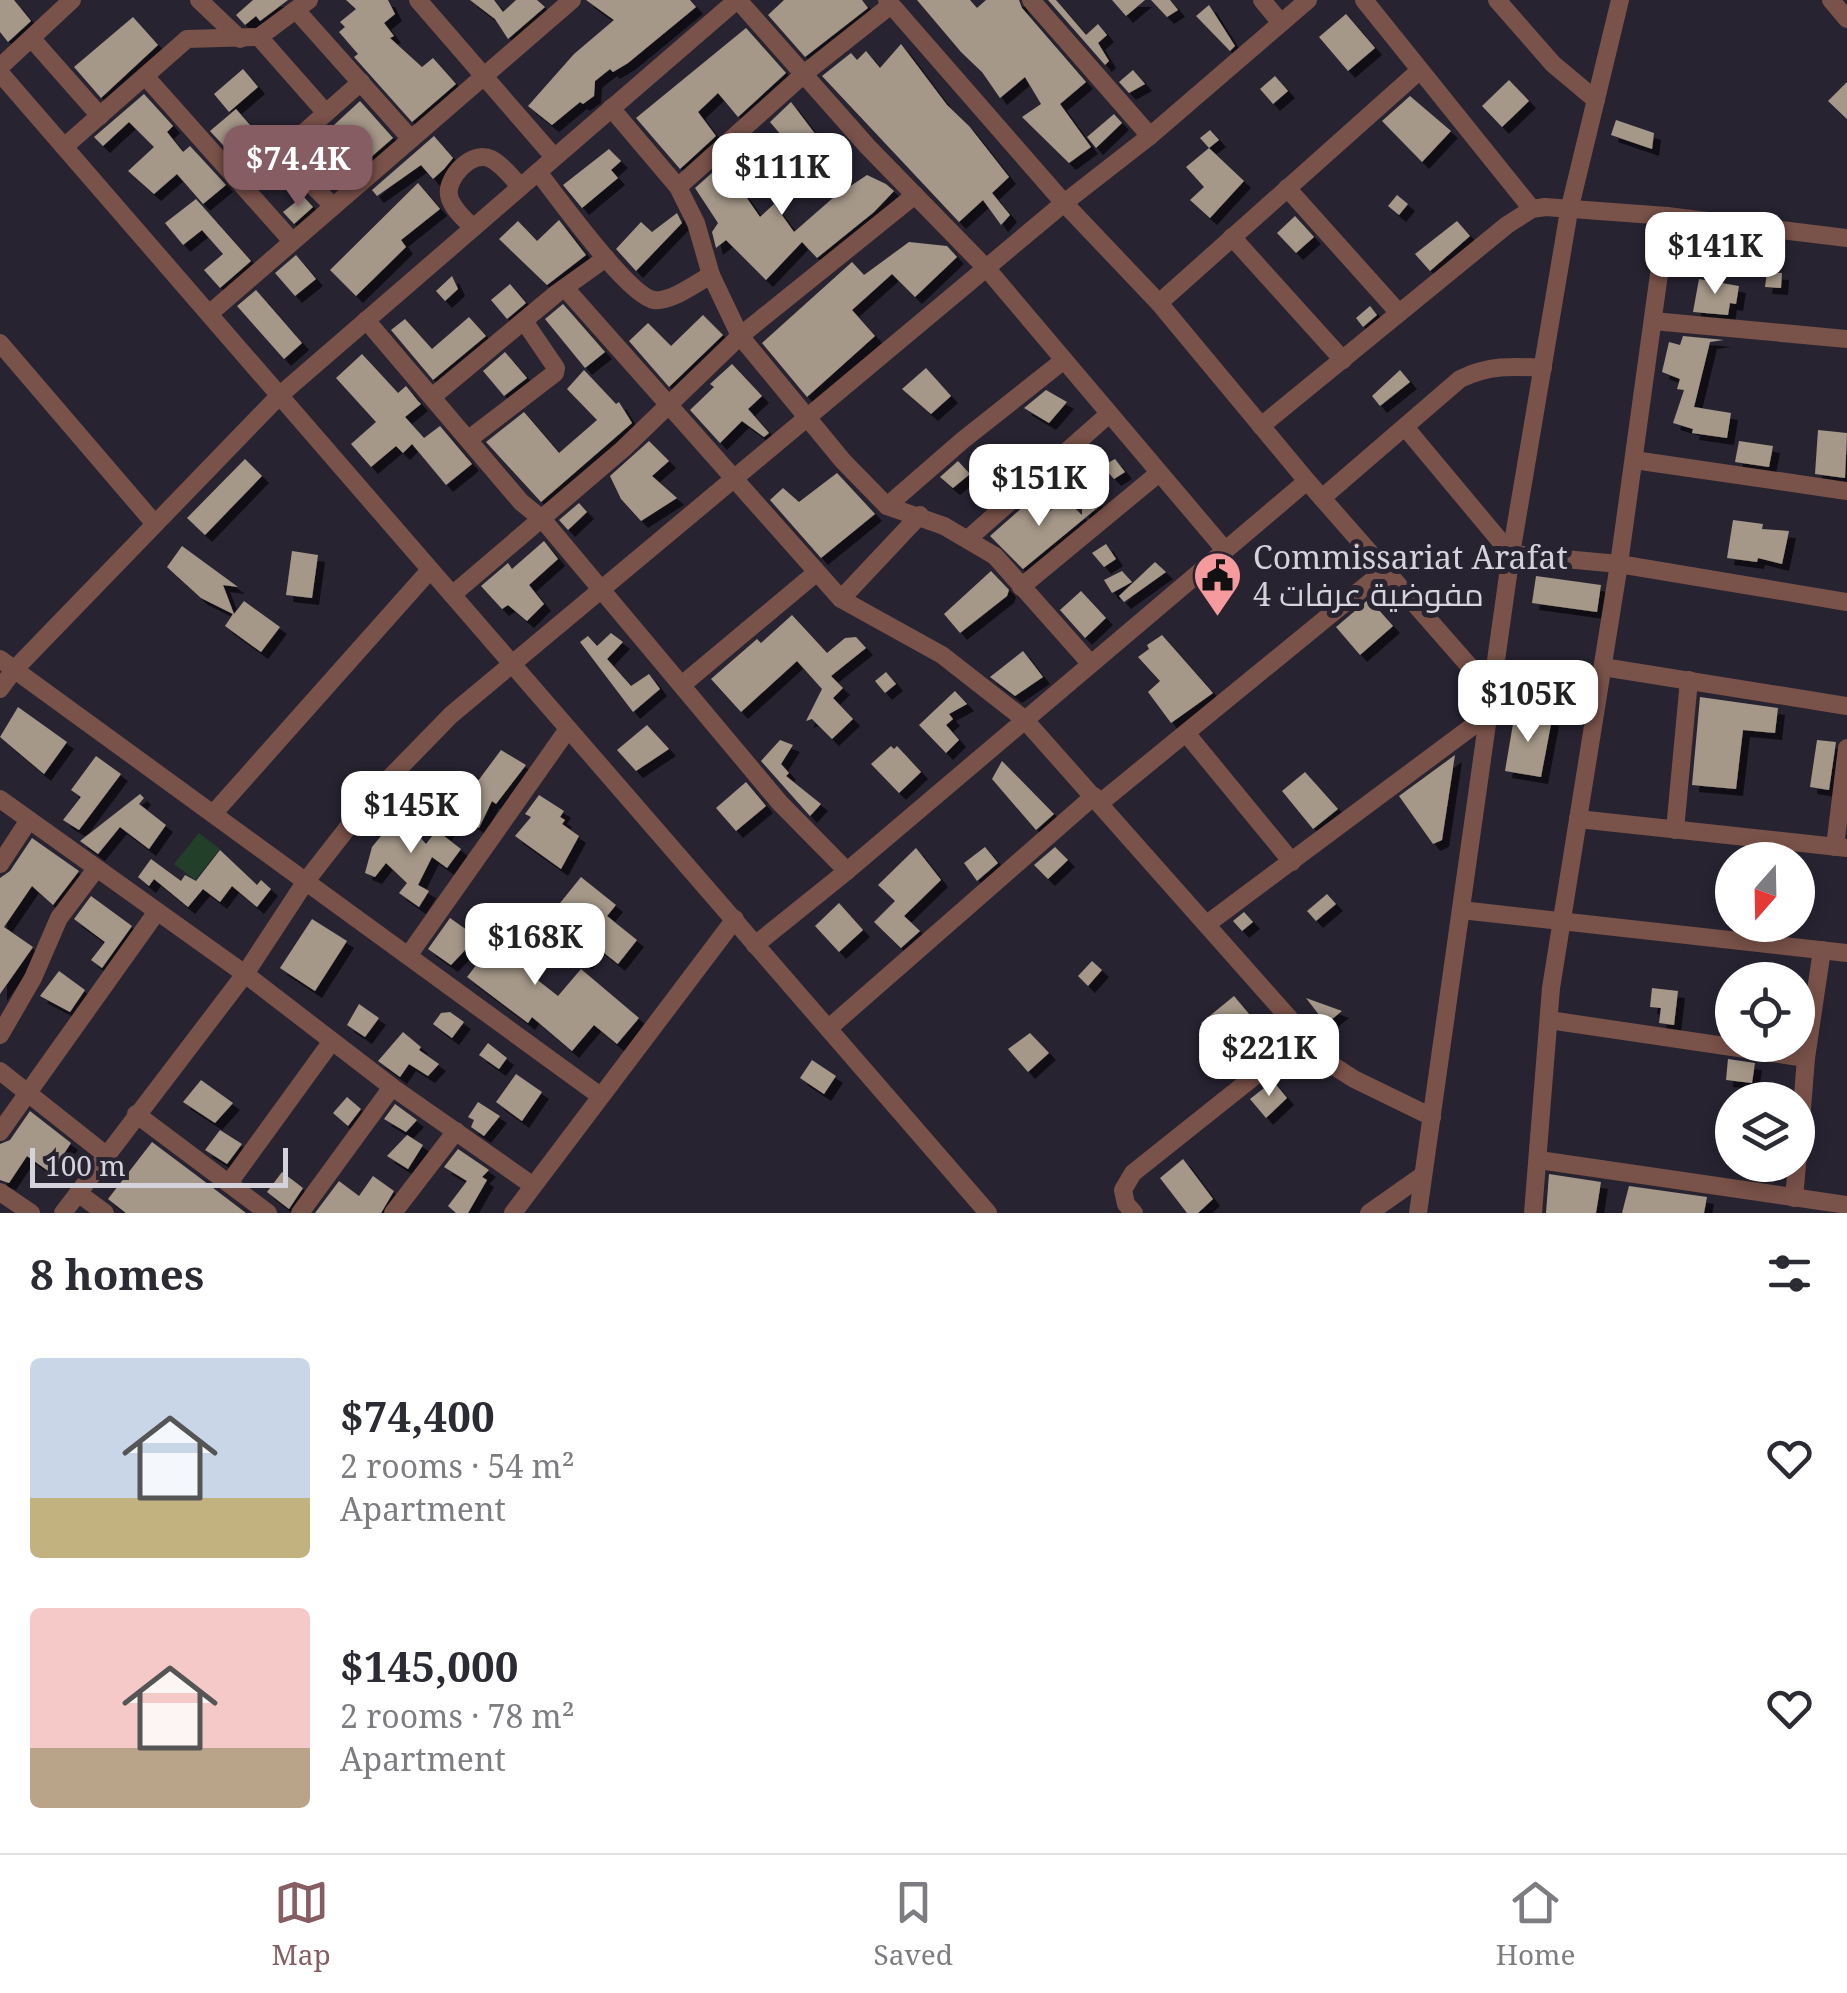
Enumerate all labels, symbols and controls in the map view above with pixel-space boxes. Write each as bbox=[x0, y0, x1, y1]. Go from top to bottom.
pin: $74.4K bbox=[217, 125, 379, 210]
pin: $111K bbox=[712, 133, 852, 218]
text: $74.4K bbox=[245, 136, 351, 179]
text: $111K bbox=[734, 144, 830, 187]
pin: $141K bbox=[1645, 212, 1785, 297]
text: $141K bbox=[1667, 223, 1763, 266]
pin: $151K bbox=[969, 444, 1109, 529]
text: $151K bbox=[991, 455, 1087, 498]
place label: Commissariat Arafat 4 مفوضية عرفات bbox=[1253, 535, 1568, 615]
public building icon: Commissariat Arafat 4 مفوضية عرفات bbox=[1192, 550, 1244, 618]
pin: $105K bbox=[1458, 660, 1598, 745]
text: $105K bbox=[1480, 671, 1576, 714]
pin: $145K bbox=[341, 771, 481, 856]
text: $145K bbox=[363, 782, 459, 825]
north arrow bbox=[1715, 842, 1815, 942]
map controls bbox=[1715, 842, 1815, 1182]
pin: $168K bbox=[465, 903, 605, 988]
text: $168K bbox=[487, 914, 583, 957]
button: locate bbox=[1715, 962, 1815, 1062]
pin: $221K bbox=[1199, 1014, 1339, 1099]
text: $221K bbox=[1221, 1025, 1317, 1068]
button: layers bbox=[1715, 1082, 1815, 1182]
scale bar bbox=[30, 1143, 288, 1188]
text: 100 m bbox=[45, 1146, 126, 1184]
text: 8 homes bbox=[30, 1245, 204, 1302]
icon: filters bbox=[1762, 1246, 1817, 1301]
text: $74,400 bbox=[340, 1387, 495, 1444]
icon: home bbox=[110, 1398, 230, 1518]
icon: heart bbox=[1762, 1431, 1817, 1486]
text: 2 rooms · 54 m² bbox=[340, 1444, 575, 1487]
text: Apartment bbox=[340, 1487, 506, 1530]
text: $145,000 bbox=[340, 1637, 518, 1694]
icon: home bbox=[110, 1648, 230, 1768]
icon: heart bbox=[1762, 1681, 1817, 1736]
text: 2 rooms · 78 m² bbox=[340, 1694, 575, 1737]
text: Apartment bbox=[340, 1737, 506, 1780]
tab: Map bbox=[271, 1875, 331, 1973]
tab: Saved bbox=[874, 1875, 953, 1973]
tab: Home bbox=[1496, 1875, 1576, 1973]

